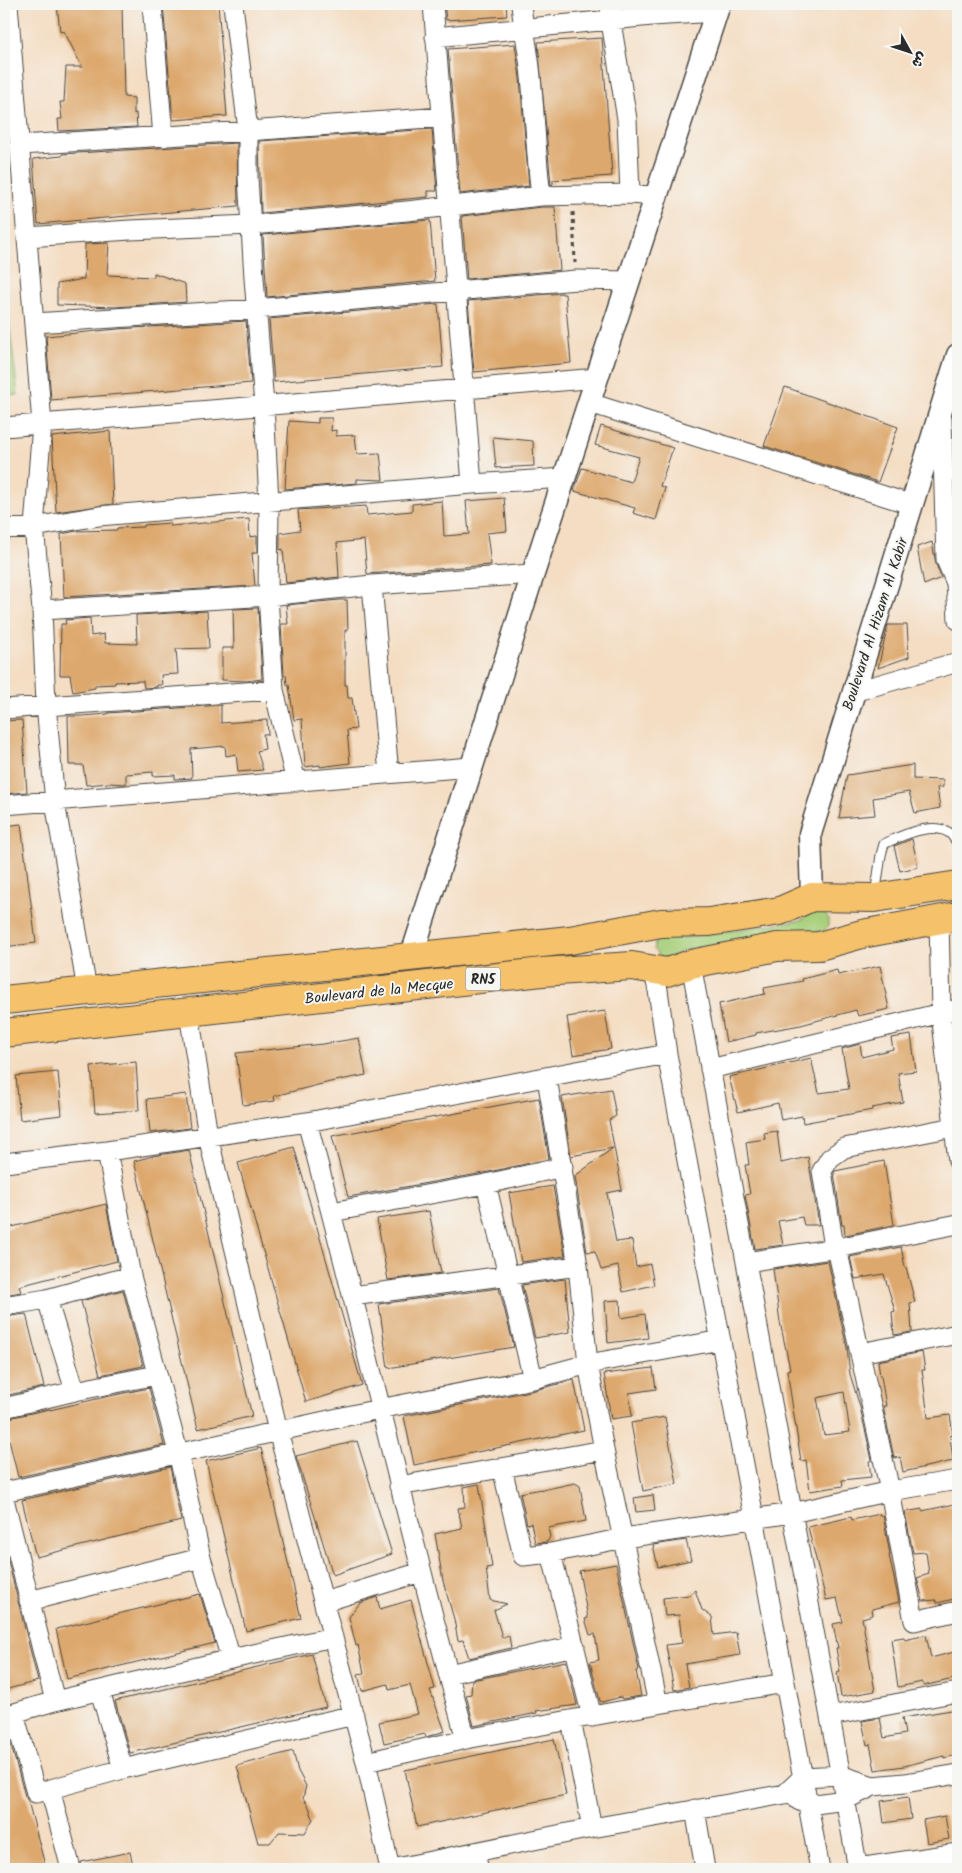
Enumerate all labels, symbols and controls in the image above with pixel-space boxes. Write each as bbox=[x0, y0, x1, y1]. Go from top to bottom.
north arrow bbox=[884, 28, 934, 78]
text: ش bbox=[906, 47, 933, 73]
street label: Boulevard Al Hizam Al Kabir bbox=[837, 534, 916, 714]
road number: RN5 bbox=[466, 968, 500, 991]
street label: Boulevard de la Mecque bbox=[304, 972, 455, 1012]

